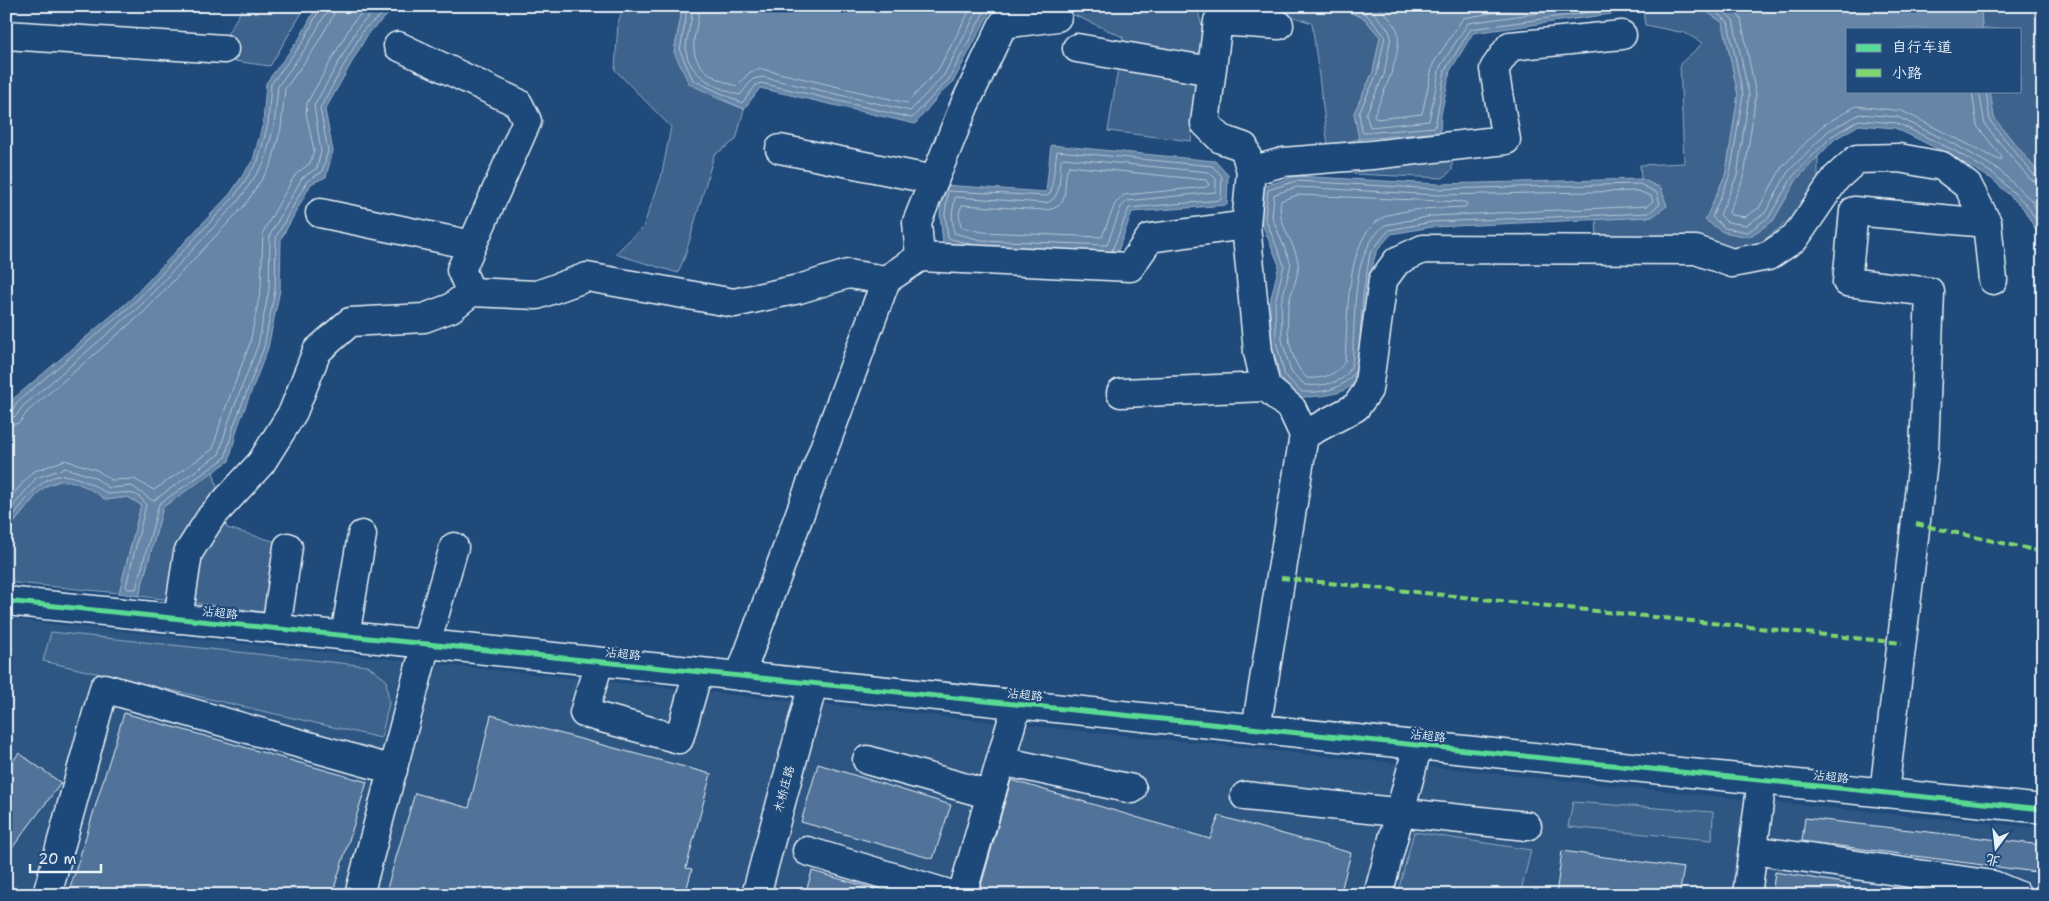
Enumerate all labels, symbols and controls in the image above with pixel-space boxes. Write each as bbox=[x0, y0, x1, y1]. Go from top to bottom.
legend bbox=[1846, 28, 2022, 92]
text: 自行车道 bbox=[1892, 37, 1952, 57]
text: 小路 bbox=[1892, 63, 1922, 83]
street label: 沾超路 bbox=[201, 603, 239, 623]
street label: 沾超路 bbox=[604, 644, 642, 664]
street label: 沾超路 bbox=[1006, 685, 1044, 705]
street label: 沾超路 bbox=[1409, 726, 1447, 746]
street label: 木桥庄路 bbox=[770, 764, 798, 814]
street label: 沾超路 bbox=[1812, 767, 1850, 787]
north arrow bbox=[1972, 824, 2022, 874]
scale bar bbox=[30, 841, 101, 873]
text: 20 m bbox=[38, 849, 77, 869]
text: 北 bbox=[1984, 850, 2002, 871]

